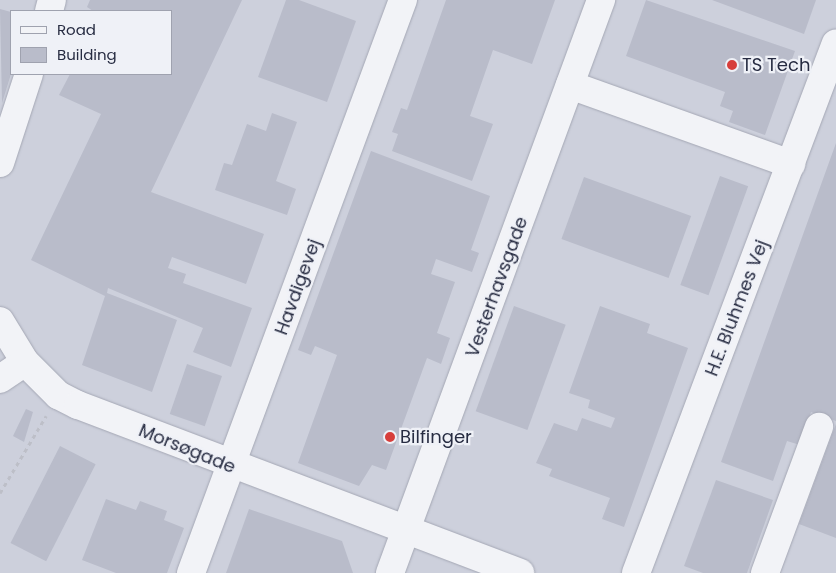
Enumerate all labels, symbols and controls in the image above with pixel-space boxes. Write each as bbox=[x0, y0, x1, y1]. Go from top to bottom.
legend bbox=[10, 10, 172, 75]
text: Road bbox=[57, 19, 96, 40]
text: Building bbox=[57, 44, 117, 65]
place label: TS Tech bbox=[742, 54, 810, 76]
marker: TS Tech bbox=[726, 59, 738, 71]
street label: Vesterhavsgade bbox=[462, 214, 532, 360]
street label: Havdigevej bbox=[271, 236, 325, 338]
street label: H.E. Bluhmes Vej bbox=[701, 237, 773, 379]
street label: Morsøgade bbox=[136, 420, 238, 478]
place label: Bilfinger bbox=[400, 426, 472, 448]
marker: Bilfinger bbox=[384, 431, 396, 443]

